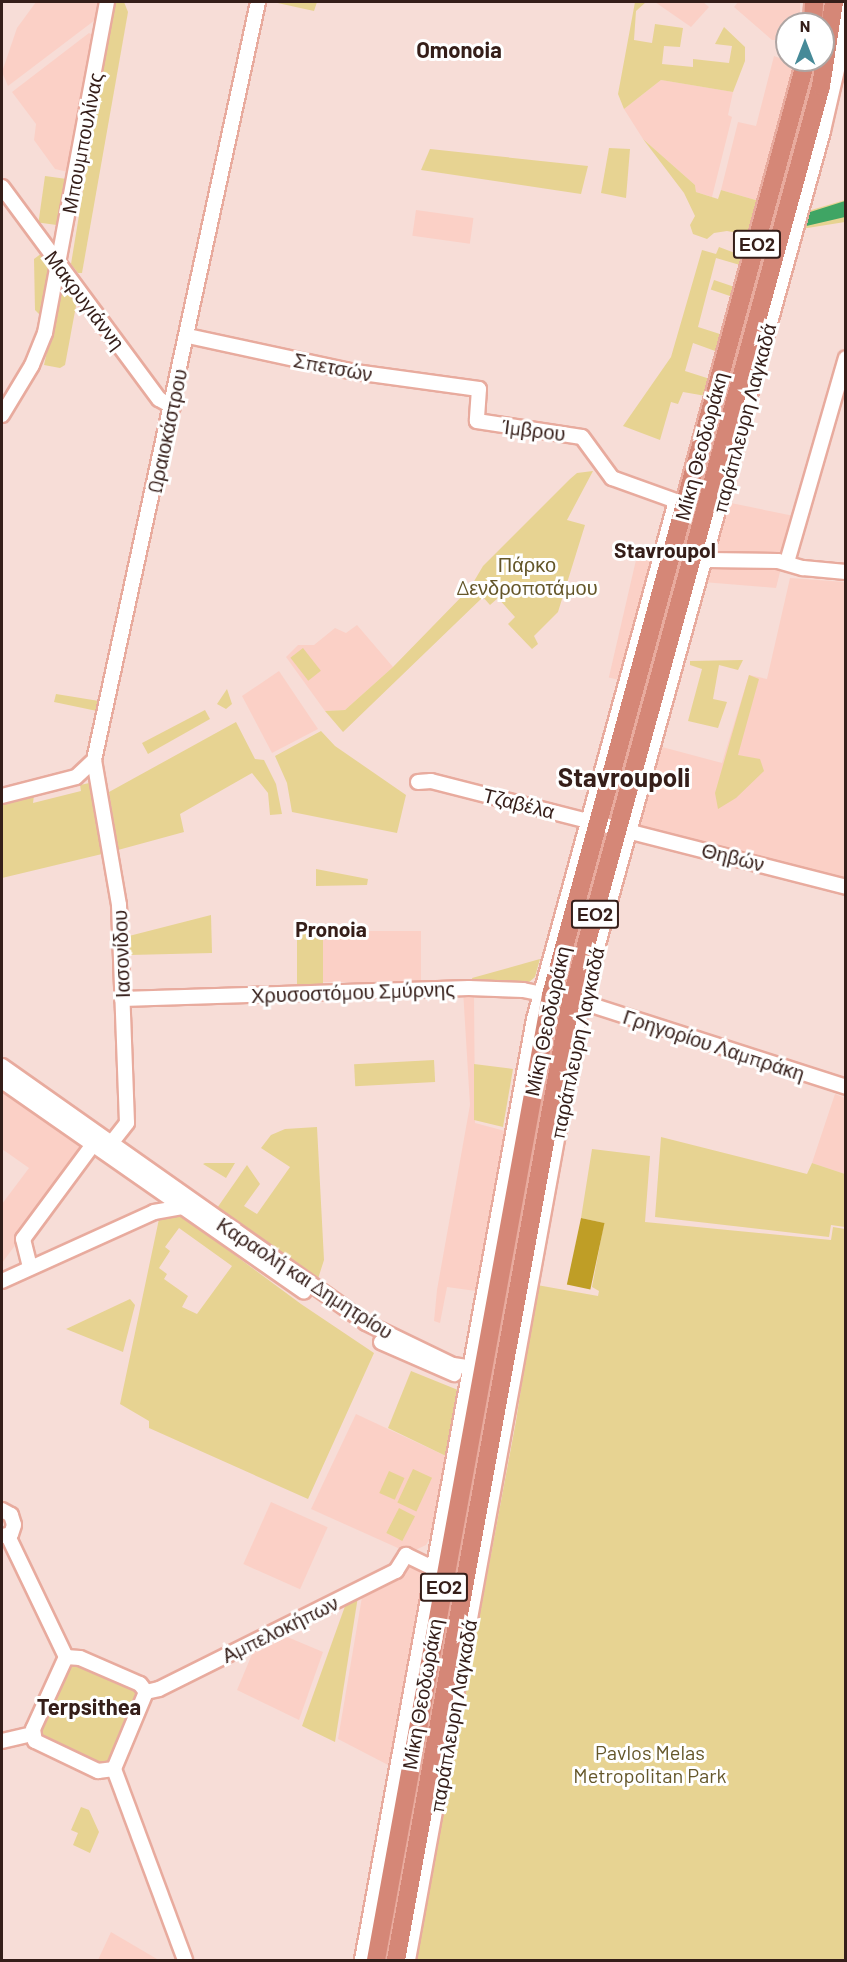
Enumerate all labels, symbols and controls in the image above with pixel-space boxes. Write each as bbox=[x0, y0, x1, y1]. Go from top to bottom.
north arrow bbox=[775, 12, 835, 72]
text: N bbox=[800, 16, 810, 35]
district label: Omonoia bbox=[416, 37, 502, 63]
street label: Μπουμπουλίνας bbox=[57, 70, 107, 216]
road number: ΕΟ2 bbox=[732, 229, 783, 259]
street label: Μακρυγιάννη bbox=[40, 246, 130, 354]
street label: παράπλευρη Λαγκαδά bbox=[707, 320, 781, 516]
street label: Σπετσών bbox=[292, 348, 374, 386]
street label: Ωραιοκάστρου bbox=[142, 367, 192, 495]
street label: Μίκη Θεοδωράκη bbox=[670, 369, 732, 523]
street label: Ίμβρου bbox=[501, 414, 567, 446]
district label: Stavroupol bbox=[614, 537, 716, 563]
park label: Πάρκο Δενδροποτάμου bbox=[456, 552, 598, 599]
district label: Stavroupoli bbox=[558, 761, 690, 793]
street label: Τζαβέλα bbox=[481, 783, 557, 823]
street label: Θηβών bbox=[699, 838, 767, 876]
road number: ΕΟ2 bbox=[570, 899, 620, 929]
street label: Ιασονίδου bbox=[107, 909, 135, 999]
district label: Pronoia bbox=[295, 916, 367, 942]
street label: Μίκη Θεοδωράκη bbox=[519, 944, 575, 1098]
street label: παράπλευρη Λαγκαδά bbox=[545, 945, 609, 1141]
street label: Χρυσοστόμου Σμύρνης bbox=[251, 976, 455, 1008]
street label: Γρηγορίου Λαμπράκη bbox=[620, 1004, 808, 1086]
street label: Καραολή και Δημητρίου bbox=[213, 1212, 397, 1344]
road number: ΕΟ2 bbox=[418, 1572, 470, 1602]
street label: Αμπελοκήπων bbox=[218, 1590, 342, 1668]
street label: Μίκη Θεοδωράκη bbox=[397, 1617, 447, 1771]
street label: παράπλευρη Λαγκαδά bbox=[424, 1618, 482, 1814]
district label: Terpsithea bbox=[37, 1694, 141, 1720]
park label: Pavlos Melas Metropolitan Park bbox=[573, 1741, 727, 1788]

